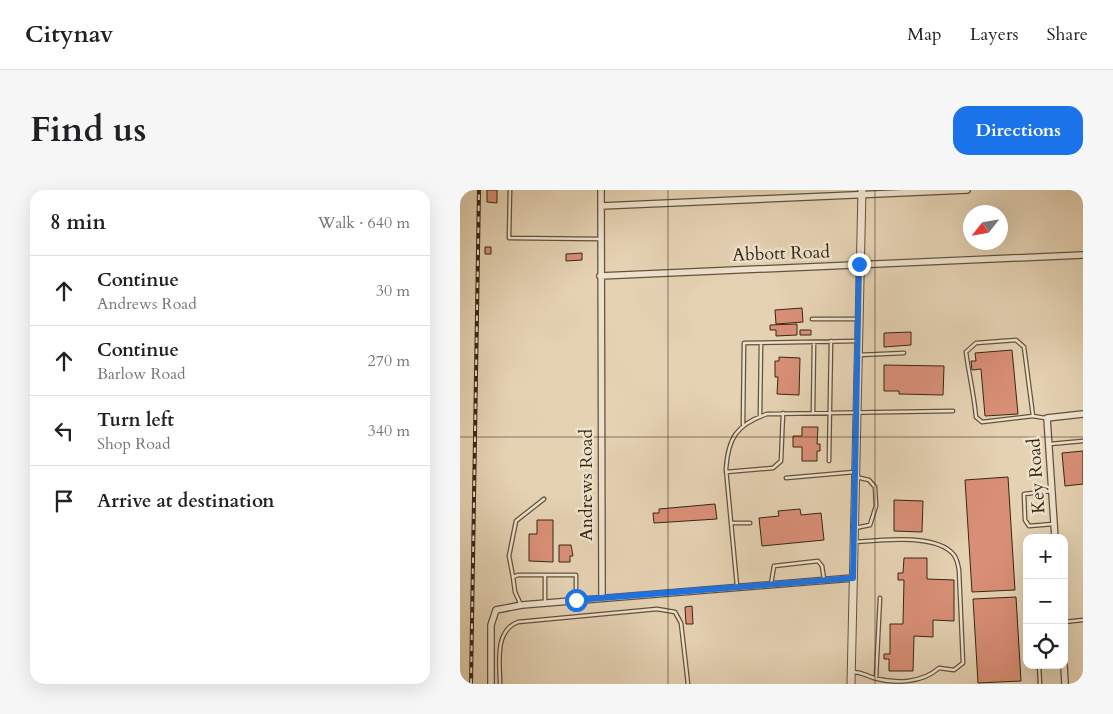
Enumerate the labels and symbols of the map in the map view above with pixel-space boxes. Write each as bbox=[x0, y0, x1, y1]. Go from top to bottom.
north arrow bbox=[963, 205, 1008, 250]
street label: Abbott Road bbox=[732, 239, 831, 268]
route end bbox=[848, 253, 871, 276]
street label: Andrews Road bbox=[574, 428, 599, 541]
street label: Key Road bbox=[1021, 437, 1052, 514]
route start bbox=[565, 589, 588, 612]

